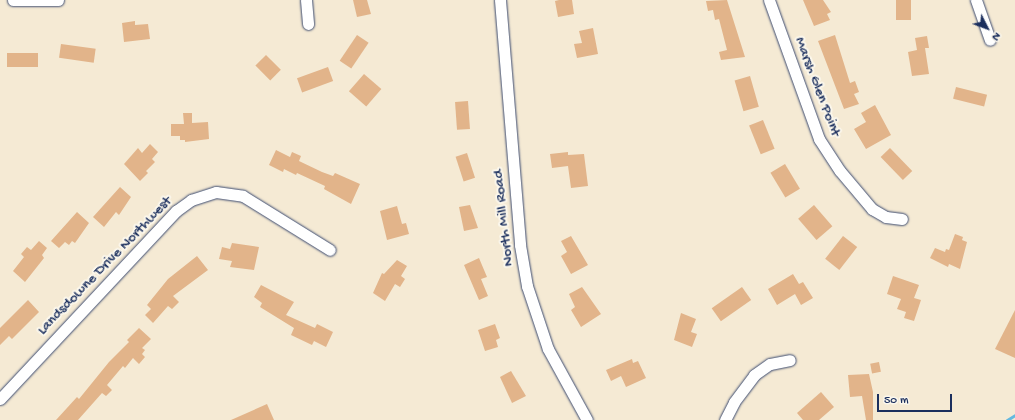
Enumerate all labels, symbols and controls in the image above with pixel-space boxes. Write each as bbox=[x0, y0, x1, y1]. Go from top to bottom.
north arrow bbox=[967, 8, 1007, 48]
text: N bbox=[989, 29, 1003, 43]
street label: Marsh Glen Point bbox=[790, 35, 844, 139]
street label: North Mill Road bbox=[490, 169, 518, 267]
street label: Landsdowne Drive Northwest bbox=[34, 193, 176, 339]
scale bar bbox=[879, 386, 954, 412]
text: 50 m bbox=[884, 394, 909, 408]

